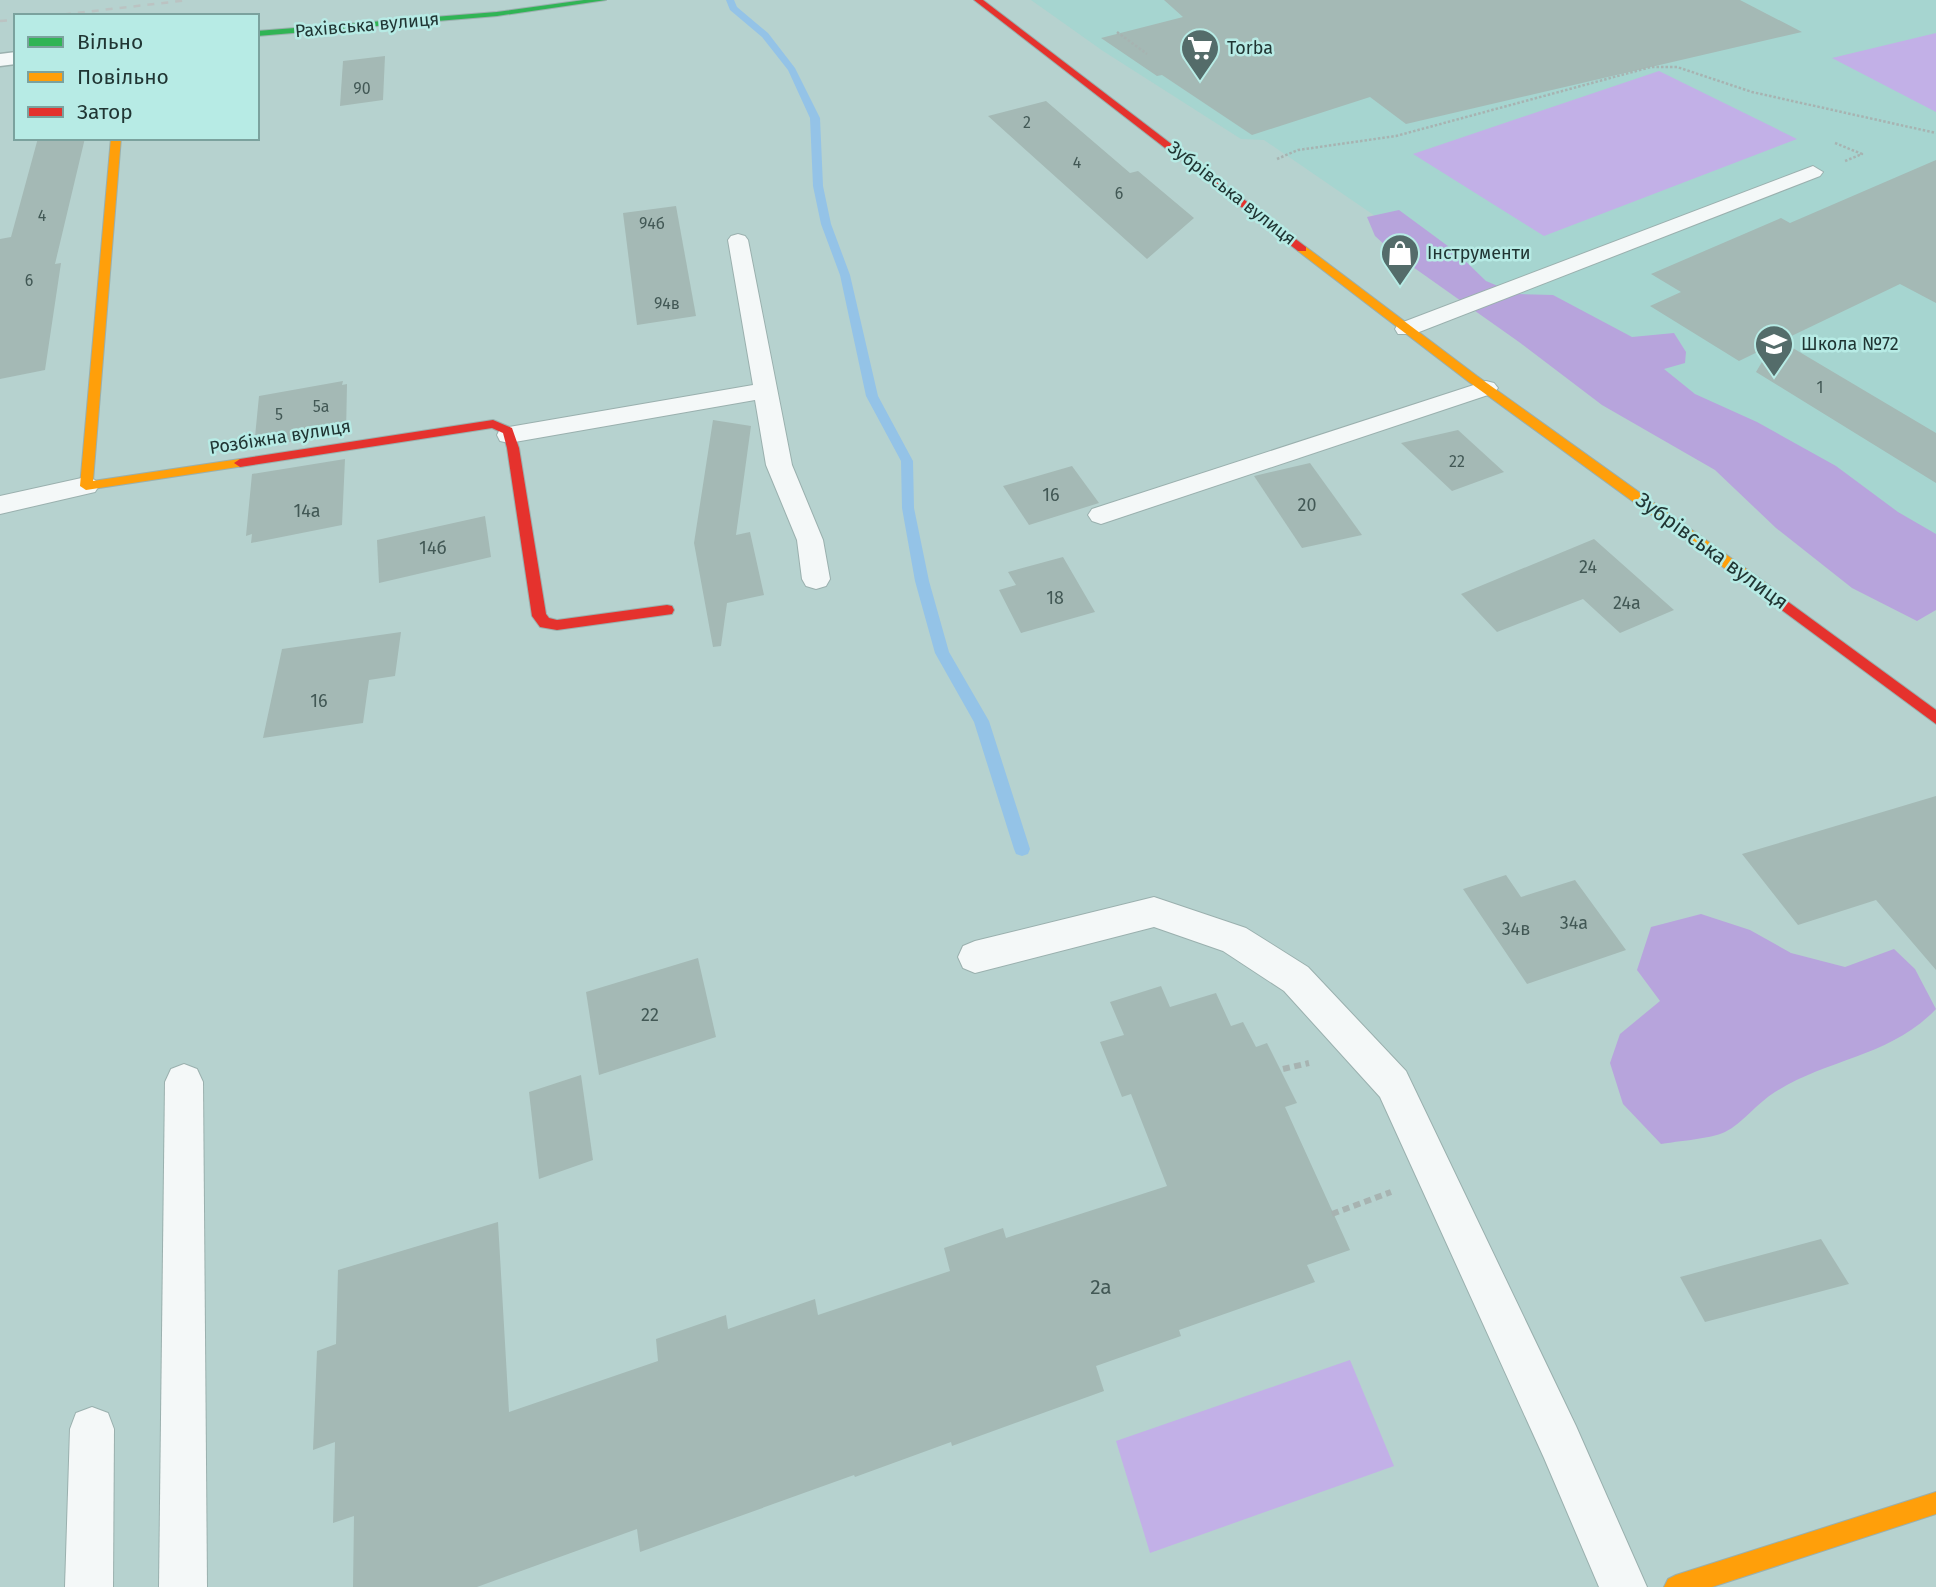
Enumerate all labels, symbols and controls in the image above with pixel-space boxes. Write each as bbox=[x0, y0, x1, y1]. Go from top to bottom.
street label: Рахівська вулиця bbox=[294, 8, 440, 42]
legend bbox=[14, 14, 259, 140]
supermarket icon: Torba bbox=[1179, 27, 1221, 82]
text: Вільно bbox=[77, 29, 143, 55]
place label: Torba bbox=[1227, 37, 1273, 59]
text: Повільно bbox=[77, 64, 169, 90]
house number: 90 bbox=[353, 79, 371, 98]
text: Затор bbox=[77, 99, 133, 125]
house number: 2 bbox=[1023, 113, 1031, 132]
street label: Зубрівська вулиця bbox=[1164, 136, 1300, 250]
house number: 4 bbox=[1073, 153, 1082, 172]
house number: 6 bbox=[1115, 184, 1123, 203]
house number: 4 bbox=[38, 206, 47, 225]
house number: 94б bbox=[639, 214, 665, 233]
shop icon: Інструменти bbox=[1379, 232, 1421, 287]
place label: Інструменти bbox=[1427, 242, 1531, 264]
house number: 6 bbox=[25, 271, 33, 290]
house number: 94в bbox=[654, 294, 680, 313]
school or university icon: Школа №72 bbox=[1753, 323, 1795, 378]
place label: Школа №72 bbox=[1801, 333, 1899, 355]
house number: 1 bbox=[1817, 378, 1823, 397]
house number: 5а bbox=[313, 397, 329, 416]
house number: 5 bbox=[275, 405, 283, 424]
street label: Розбіжна вулиця bbox=[208, 415, 352, 459]
house number: 22 bbox=[1449, 452, 1465, 471]
house number: 16 bbox=[1042, 484, 1060, 506]
street label: Зубрівська вулиця bbox=[1631, 487, 1793, 615]
house number: 20 bbox=[1298, 494, 1316, 516]
house number: 14а bbox=[293, 500, 321, 522]
house number: 14б bbox=[419, 537, 447, 559]
house number: 24 bbox=[1579, 556, 1597, 578]
house number: 18 bbox=[1046, 587, 1064, 609]
house number: 24а bbox=[1613, 592, 1641, 614]
house number: 16 bbox=[310, 690, 328, 712]
house number: 34а bbox=[1560, 912, 1588, 934]
house number: 34в bbox=[1502, 918, 1530, 940]
house number: 22 bbox=[641, 1004, 659, 1026]
house number: 2а bbox=[1090, 1274, 1112, 1300]

